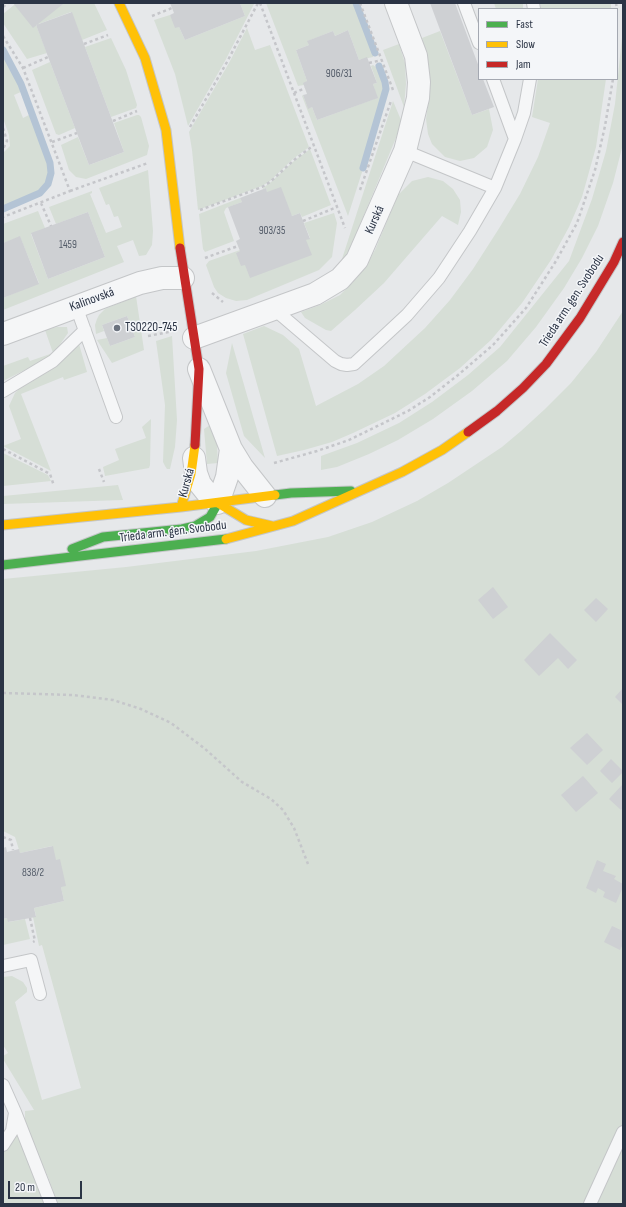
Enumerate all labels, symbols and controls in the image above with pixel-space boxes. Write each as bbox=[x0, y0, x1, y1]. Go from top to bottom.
legend bbox=[478, 8, 618, 80]
text: Fast bbox=[516, 17, 533, 32]
text: Slow bbox=[516, 37, 535, 52]
text: Jam bbox=[516, 57, 531, 72]
house number: 906/31 bbox=[326, 67, 352, 81]
street label: Kurská bbox=[362, 203, 388, 237]
house number: 903/35 bbox=[259, 224, 285, 238]
house number: 1459 bbox=[59, 238, 77, 252]
street label: Trieda arm. gen. Svobodu bbox=[536, 252, 608, 350]
street label: Kalinovská bbox=[68, 285, 116, 315]
place label: TS0220-745 bbox=[125, 320, 178, 336]
marker: TS0220-745 bbox=[112, 323, 122, 333]
street label: Kurská bbox=[176, 467, 198, 499]
street label: Trieda arm. gen. Svobodu bbox=[119, 518, 227, 546]
house number: 838/2 bbox=[22, 866, 44, 880]
scale bar bbox=[10, 1173, 84, 1199]
text: 20 m bbox=[15, 1180, 35, 1195]

